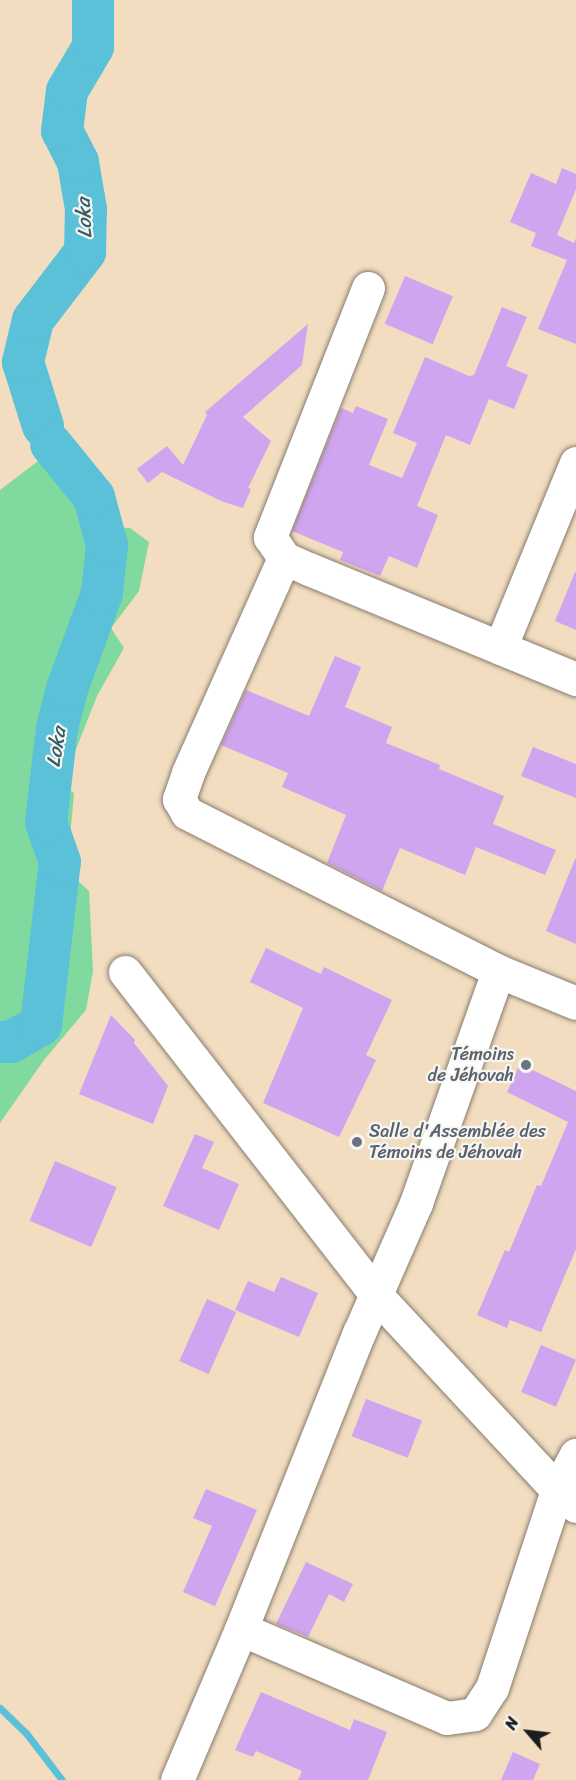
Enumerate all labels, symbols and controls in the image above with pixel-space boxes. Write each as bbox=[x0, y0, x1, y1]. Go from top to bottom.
water label: Loka bbox=[71, 197, 97, 239]
water label: Loka bbox=[41, 725, 71, 769]
place label: Témoins de Jéhovah bbox=[427, 1044, 514, 1086]
marker: Témoins de Jéhovah bbox=[519, 1058, 533, 1072]
place label: Salle d'Assemblée des Témoins de Jéhovah bbox=[369, 1121, 545, 1164]
marker: Salle d'Assemblée des Témoins de Jéhovah bbox=[350, 1135, 364, 1149]
north arrow bbox=[498, 1702, 558, 1762]
text: N bbox=[496, 1712, 527, 1735]

